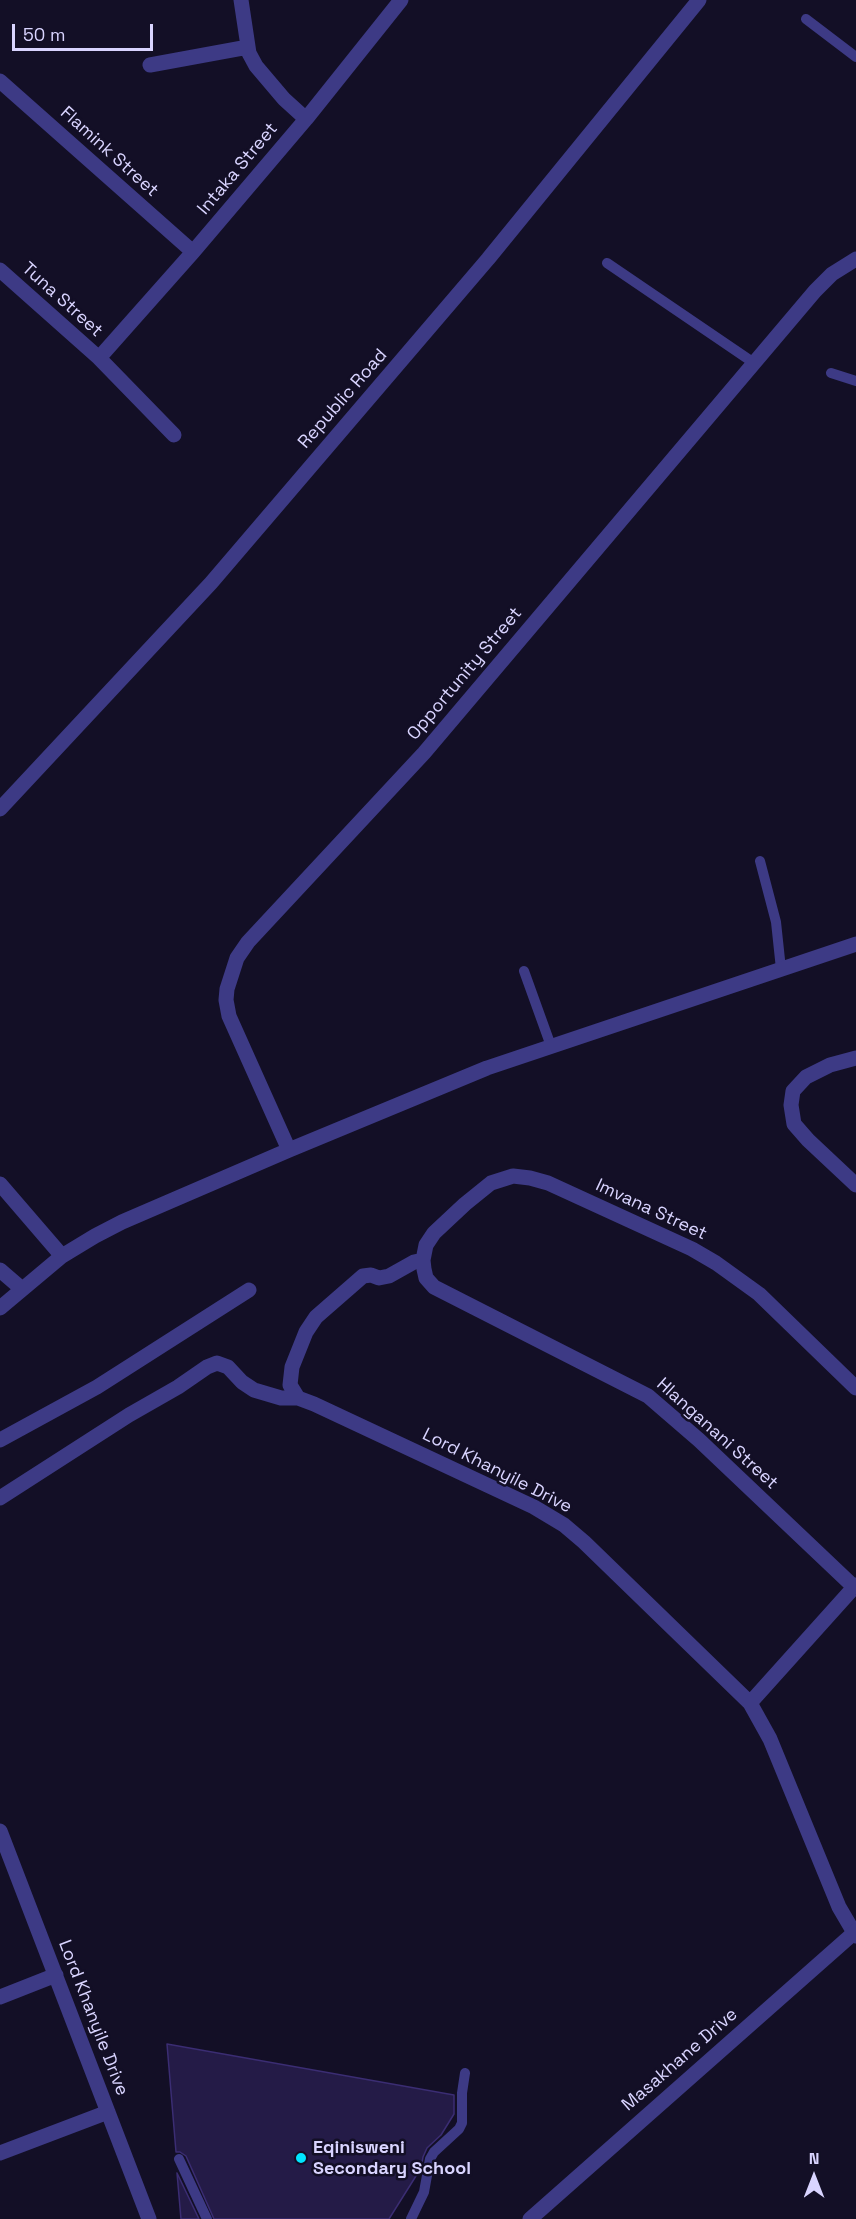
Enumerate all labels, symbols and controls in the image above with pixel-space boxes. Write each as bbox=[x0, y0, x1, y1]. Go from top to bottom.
scale bar bbox=[15, 12, 156, 50]
text: 50 m bbox=[23, 23, 65, 46]
street label: Flamink Street bbox=[55, 102, 163, 202]
street label: Intaka Street bbox=[193, 119, 283, 219]
street label: Tuna Street bbox=[17, 258, 107, 342]
street label: Republic Road bbox=[294, 345, 392, 453]
street label: Opportunity Street bbox=[403, 603, 527, 745]
street label: Imvana Street bbox=[592, 1175, 710, 1245]
street label: Hlanganani Street bbox=[652, 1374, 782, 1494]
street label: Lord Khanyile Drive bbox=[419, 1424, 575, 1518]
street label: Lord Khanyile Drive bbox=[53, 1937, 133, 2099]
street label: Masakhane Drive bbox=[618, 2004, 742, 2116]
place label: Eqinisweni Secondary School bbox=[313, 2137, 471, 2180]
north arrow bbox=[784, 2147, 844, 2207]
text: N bbox=[809, 2148, 819, 2169]
marker: Eqinisweni Secondary School bbox=[294, 2151, 308, 2165]

